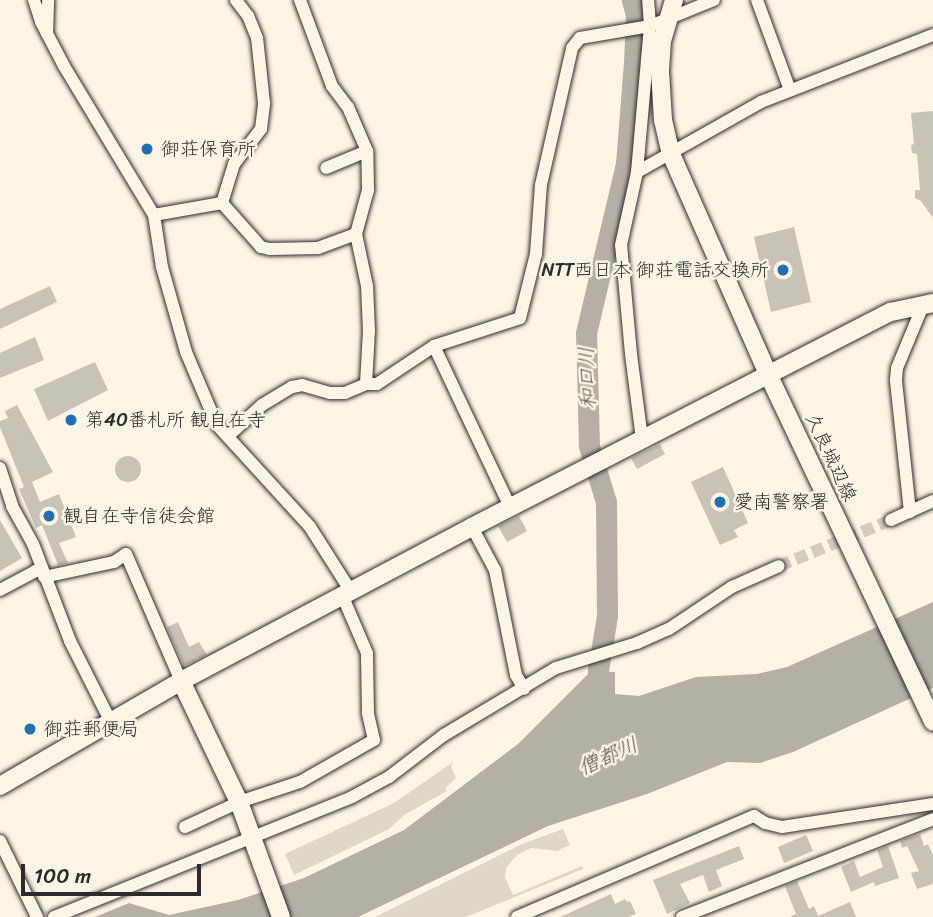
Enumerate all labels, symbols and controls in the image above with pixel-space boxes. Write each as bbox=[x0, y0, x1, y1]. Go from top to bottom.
place label: 御荘保育所 bbox=[161, 138, 256, 160]
marker: 御荘保育所 bbox=[139, 141, 155, 157]
place label: NTT西日本 御荘電話交換所 bbox=[541, 259, 769, 281]
marker: NTT西日本 御荘電話交換所 bbox=[775, 262, 791, 278]
water label: 和口川 bbox=[573, 346, 601, 410]
place label: 第40番札所 観自在寺 bbox=[85, 409, 266, 431]
street label: 久良城辺線 bbox=[801, 409, 861, 505]
marker: 第40番札所 観自在寺 bbox=[63, 412, 79, 428]
place label: 愛南警察署 bbox=[734, 491, 829, 513]
marker: 愛南警察署 bbox=[712, 494, 728, 510]
place label: 観自在寺信徒会館 bbox=[63, 505, 215, 527]
marker: 観自在寺信徒会館 bbox=[41, 508, 57, 524]
place label: 御荘郵便局 bbox=[44, 718, 139, 740]
marker: 御荘郵便局 bbox=[22, 721, 38, 737]
water label: 僧都川 bbox=[574, 732, 642, 780]
scale bar bbox=[24, 850, 205, 894]
text: 100 m bbox=[34, 857, 91, 895]

